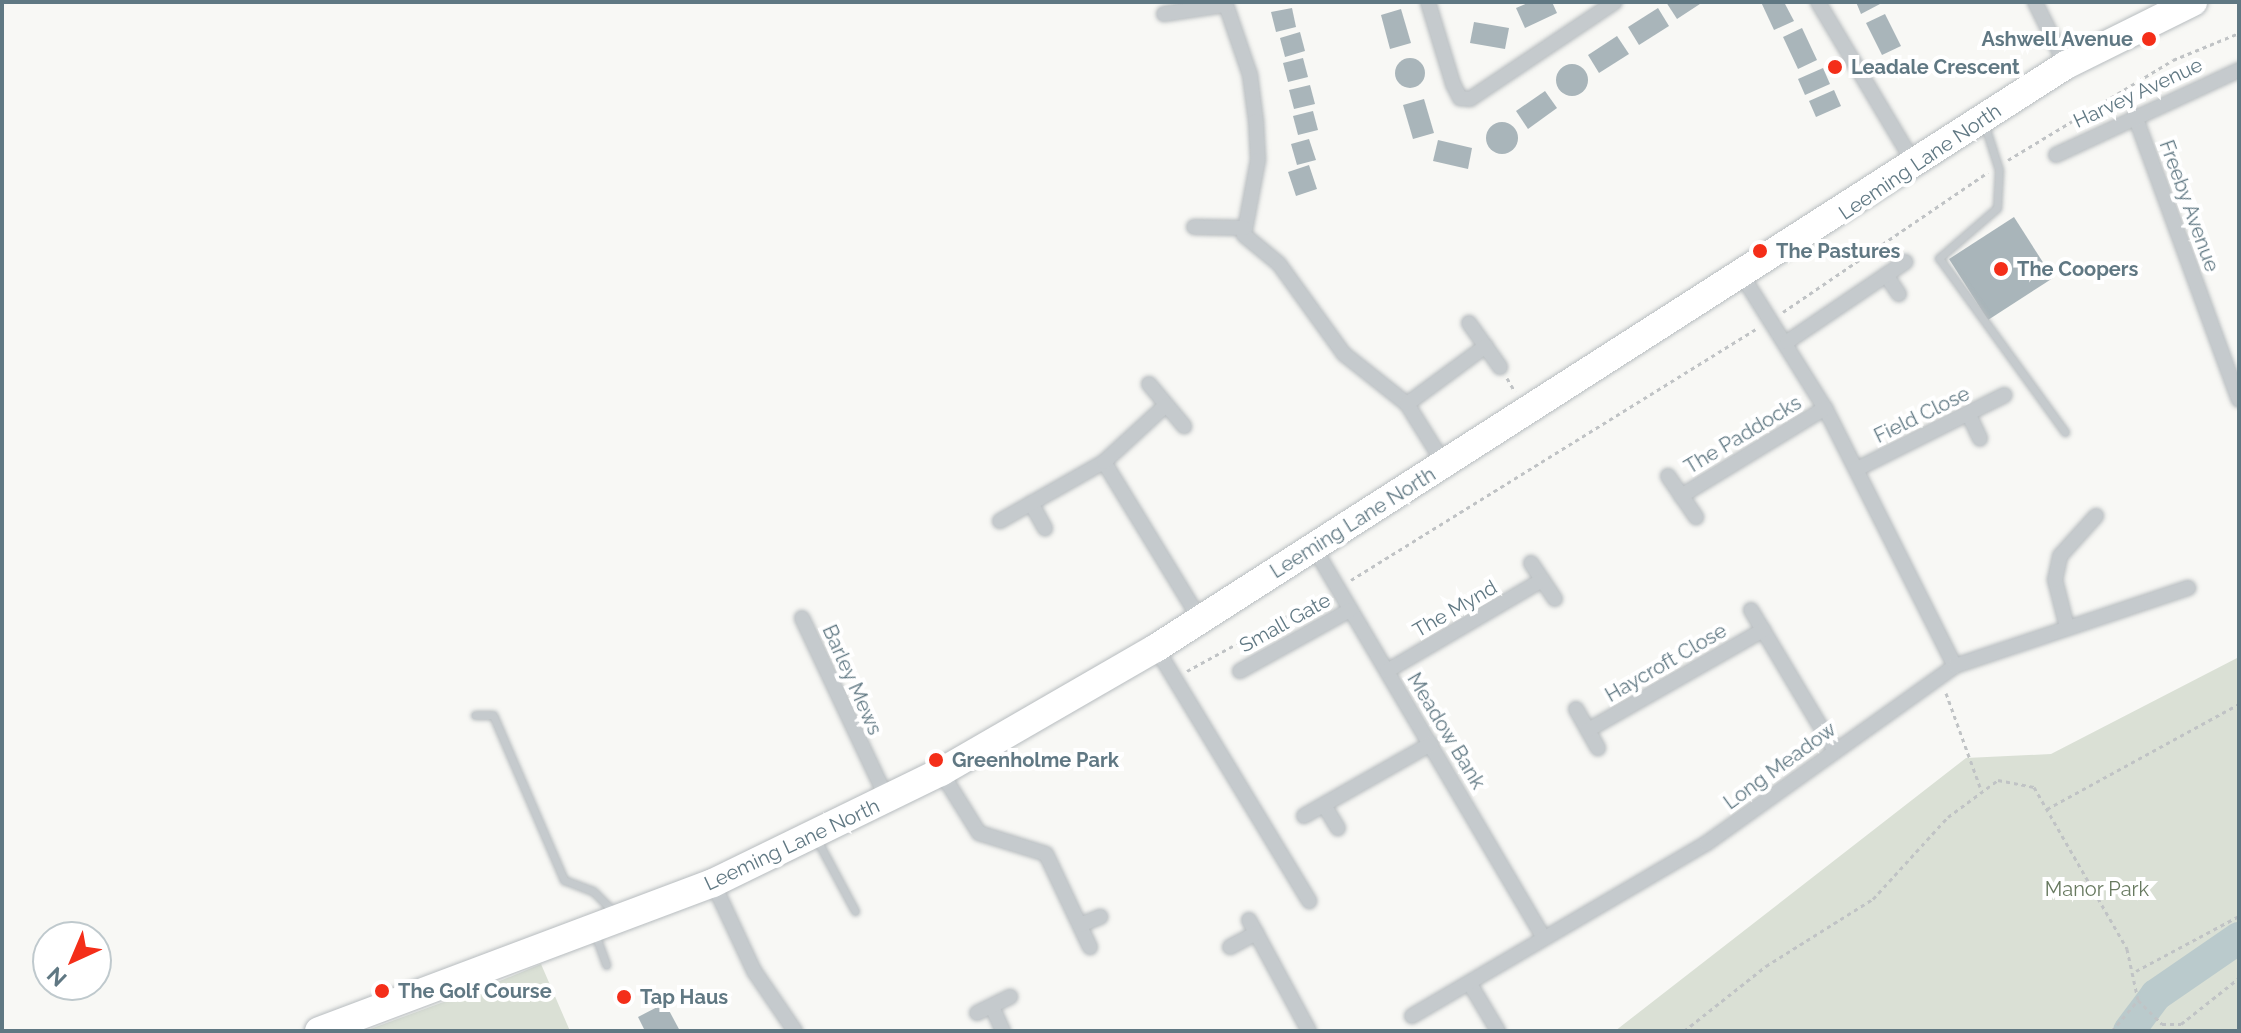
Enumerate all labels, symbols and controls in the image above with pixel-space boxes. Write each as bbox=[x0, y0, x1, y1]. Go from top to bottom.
place label: Ashwell Avenue bbox=[1980, 27, 2133, 51]
marker: Ashwell Avenue bbox=[2140, 30, 2158, 48]
street label: Harvey Avenue bbox=[2069, 52, 2207, 134]
place label: Leadale Crescent bbox=[1851, 55, 2020, 79]
marker: Leadale Crescent bbox=[1826, 58, 1844, 76]
street label: Leeming Lane North bbox=[1834, 99, 2006, 225]
street label: Freeby Avenue bbox=[2154, 136, 2224, 276]
place label: The Pastures bbox=[1776, 239, 1900, 263]
marker: The Pastures bbox=[1751, 242, 1769, 260]
place label: The Coopers bbox=[2017, 257, 2138, 281]
marker: The Coopers bbox=[1992, 260, 2010, 278]
street label: Field Close bbox=[1870, 382, 1974, 448]
street label: The Paddocks bbox=[1680, 391, 1806, 479]
street label: Leeming Lane North bbox=[1266, 462, 1440, 584]
street label: The Mynd bbox=[1409, 575, 1501, 643]
street label: Small Gate bbox=[1235, 588, 1335, 658]
street label: Haycroft Close bbox=[1601, 619, 1731, 707]
street label: Barley Mews bbox=[817, 621, 887, 739]
street label: Meadow Bank bbox=[1402, 668, 1490, 794]
street label: Long Meadow bbox=[1719, 717, 1841, 815]
place label: Greenholme Park bbox=[952, 748, 1119, 772]
marker: Greenholme Park bbox=[927, 751, 945, 769]
street label: Leeming Lane North bbox=[701, 794, 883, 896]
park label: Manor Park bbox=[2045, 877, 2149, 901]
north arrow bbox=[32, 921, 112, 1001]
text: N bbox=[42, 962, 72, 992]
place label: The Golf Course bbox=[398, 979, 552, 1003]
marker: The Golf Course bbox=[373, 982, 391, 1000]
place label: Tap Haus bbox=[640, 985, 728, 1009]
marker: Tap Haus bbox=[615, 988, 633, 1006]

